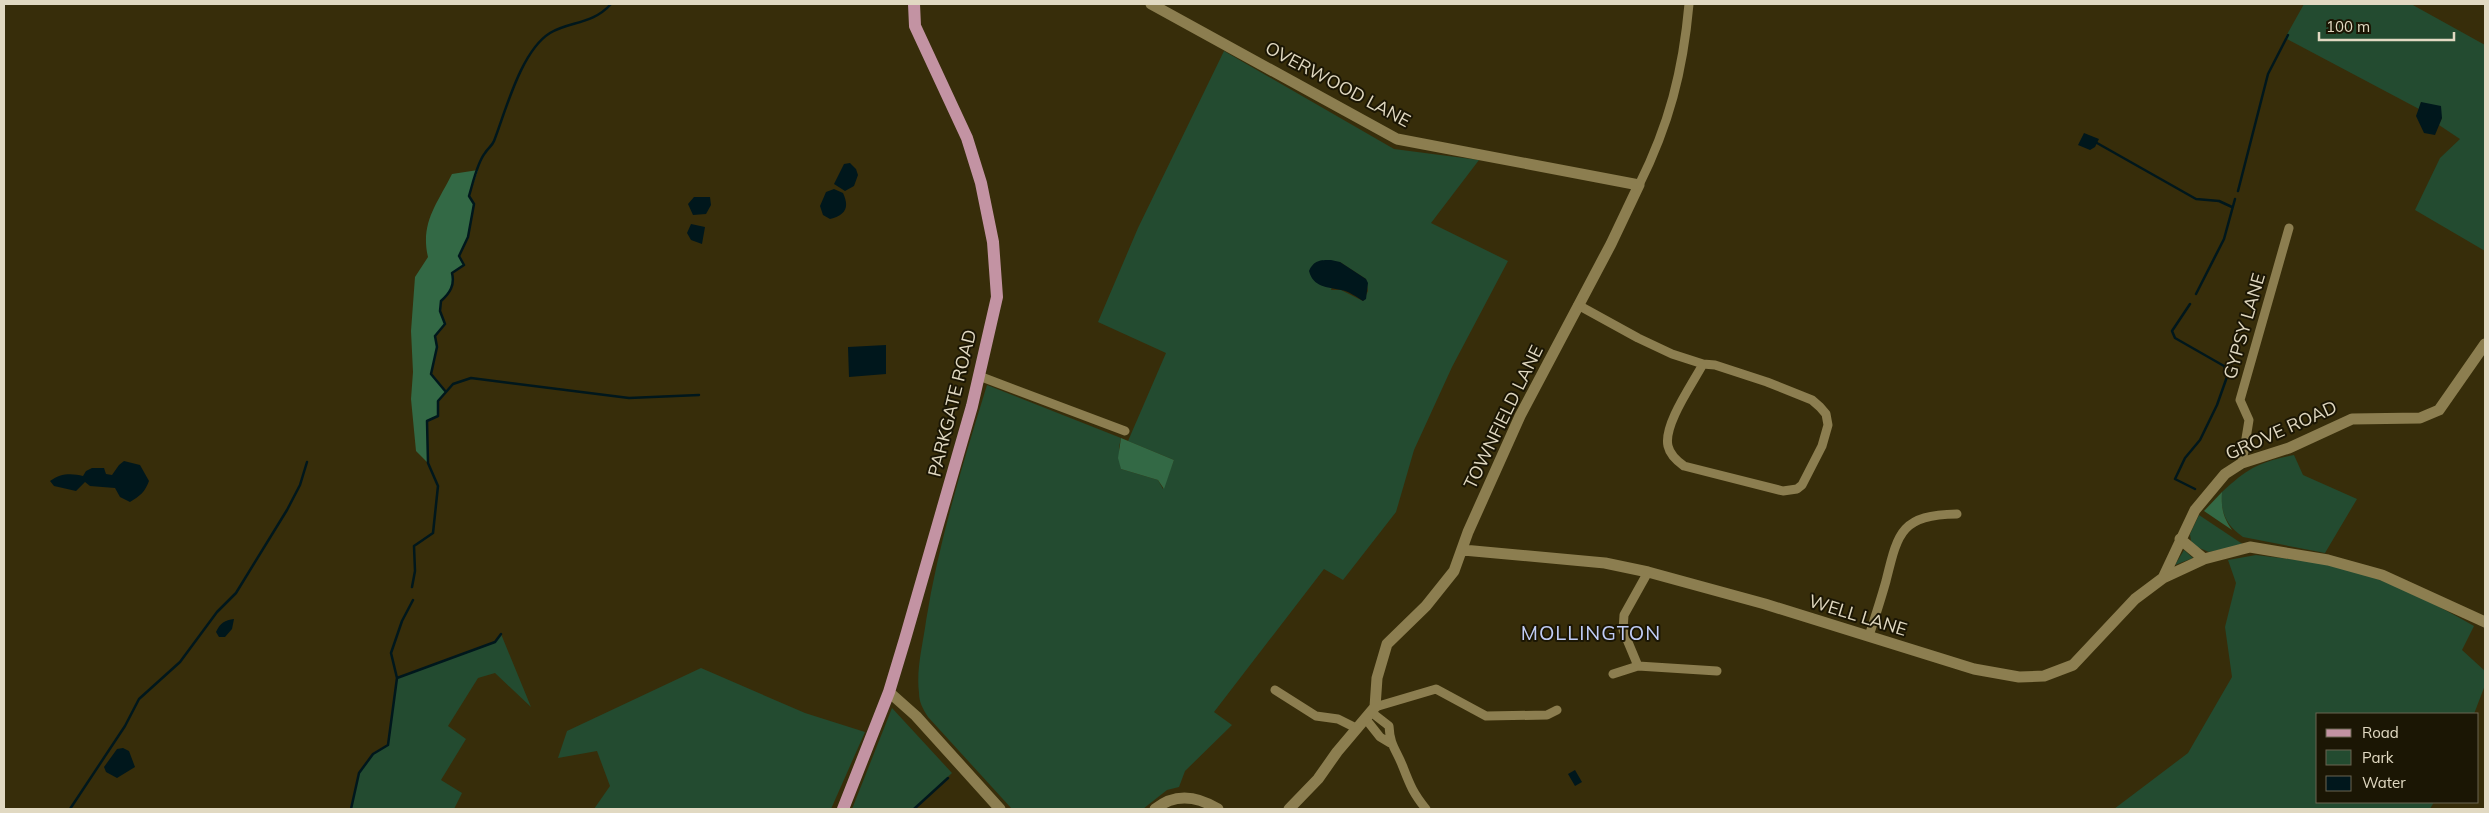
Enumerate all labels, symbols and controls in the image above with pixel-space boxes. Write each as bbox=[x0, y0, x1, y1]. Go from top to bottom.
scale bar bbox=[2319, 10, 2454, 42]
text: 100 m bbox=[2326, 17, 2370, 36]
street label: OVERWOOD LANE bbox=[1261, 36, 1415, 132]
street label: GYPSY LANE bbox=[2218, 270, 2270, 382]
street label: PARKGATE ROAD bbox=[923, 327, 981, 479]
street label: TOWNFIELD LANE bbox=[1458, 341, 1548, 493]
street label: GROVE ROAD bbox=[2222, 395, 2340, 465]
street label: WELL LANE bbox=[1806, 589, 1910, 641]
district label: MOLLINGTON bbox=[1521, 620, 1661, 645]
legend bbox=[2316, 713, 2479, 803]
text: Road bbox=[2362, 723, 2399, 742]
text: Park bbox=[2362, 748, 2394, 767]
text: Water bbox=[2362, 773, 2406, 792]

